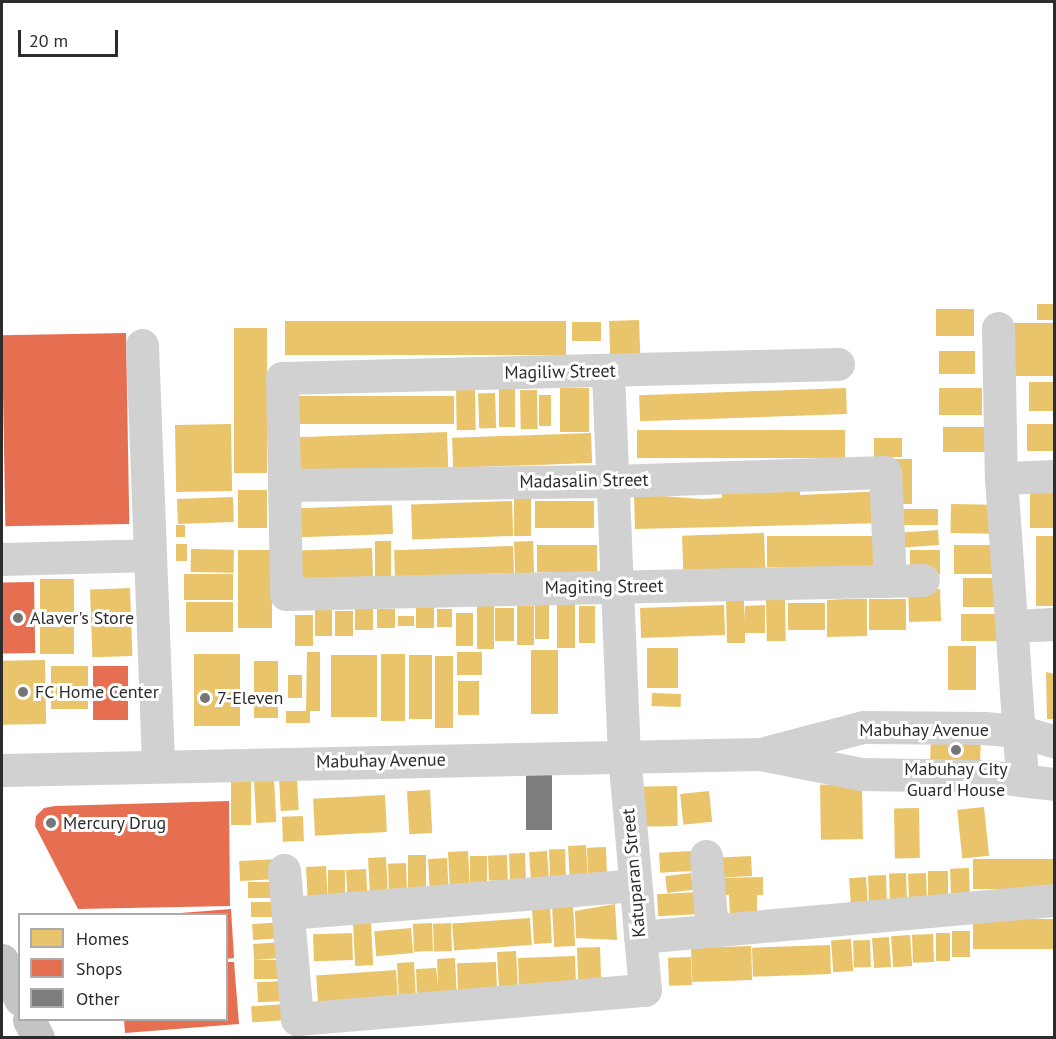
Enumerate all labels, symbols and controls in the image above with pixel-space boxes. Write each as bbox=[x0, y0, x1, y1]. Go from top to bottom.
scale bar bbox=[21, 18, 122, 56]
text: 20 m bbox=[29, 29, 68, 52]
street label: Magiliw Street bbox=[504, 360, 616, 384]
street label: Madasalin Street bbox=[519, 469, 649, 493]
street label: Magiting Street bbox=[544, 575, 664, 599]
place label: Alaver's Store bbox=[30, 607, 134, 629]
marker: Alaver's Store bbox=[11, 611, 25, 625]
place label: FC Home Center bbox=[35, 681, 160, 703]
marker: FC Home Center bbox=[16, 685, 30, 699]
place label: 7-Eleven bbox=[217, 687, 283, 709]
marker: 7-Eleven bbox=[198, 691, 212, 705]
street label: Mabuhay Avenue bbox=[859, 719, 989, 741]
marker: Mabuhay City Guard House bbox=[949, 743, 963, 757]
street label: Mabuhay Avenue bbox=[315, 749, 447, 773]
place label: Mabuhay City Guard House bbox=[904, 759, 1008, 802]
street label: Katuparan Street bbox=[618, 808, 650, 938]
place label: Mercury Drug bbox=[63, 812, 167, 834]
marker: Mercury Drug bbox=[44, 816, 58, 830]
legend bbox=[18, 913, 228, 1021]
text: Homes bbox=[76, 927, 129, 950]
text: Shops bbox=[76, 957, 122, 980]
text: Other bbox=[76, 987, 120, 1010]

